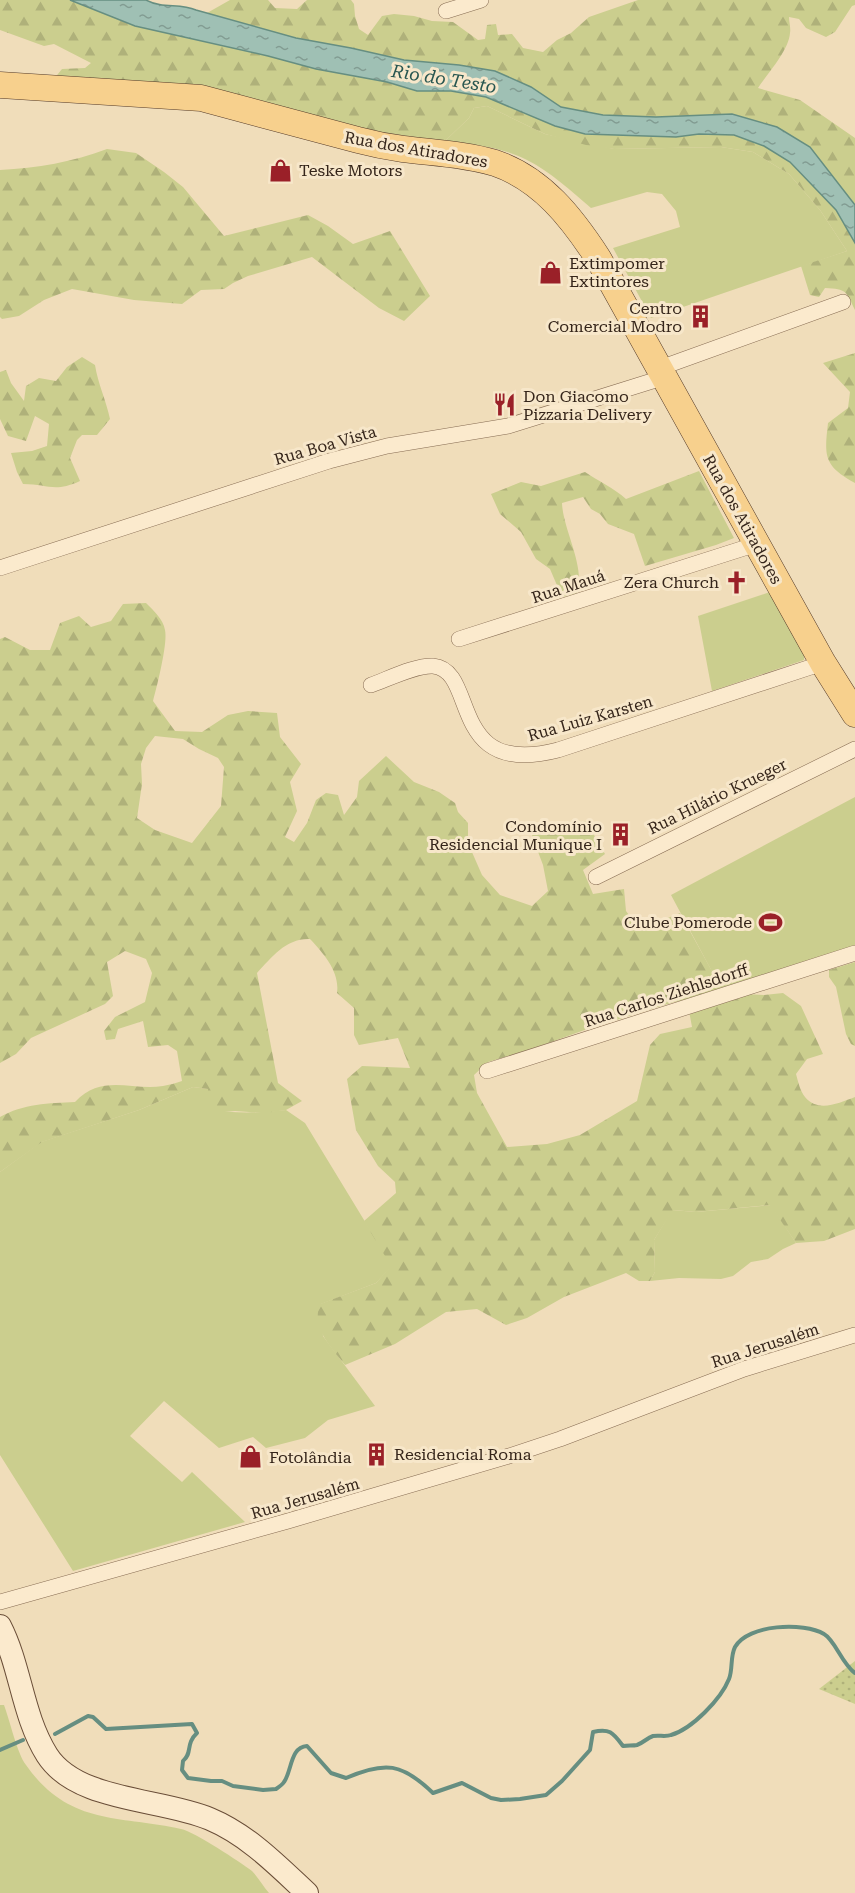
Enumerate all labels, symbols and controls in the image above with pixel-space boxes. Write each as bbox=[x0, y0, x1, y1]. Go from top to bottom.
water label: Rio do Testo bbox=[389, 60, 498, 97]
street label: Rua dos Atiradores bbox=[343, 128, 489, 172]
shop icon: Teske Motors bbox=[268, 157, 294, 183]
place label: Teske Motors bbox=[299, 161, 403, 180]
place label: Extimpomer Extintores bbox=[569, 254, 665, 291]
shop icon: Extimpomer Extintores bbox=[538, 259, 564, 285]
place label: Centro Comercial Modro bbox=[548, 299, 682, 336]
building icon: Centro Comercial Modro bbox=[687, 304, 713, 330]
place label: Don Giacomo Pizzaria Delivery bbox=[523, 387, 652, 424]
restaurant icon: Don Giacomo Pizzaria Delivery bbox=[492, 392, 518, 418]
street label: Rua Boa Vista bbox=[272, 422, 379, 469]
street label: Rua dos Atiradores bbox=[699, 451, 786, 588]
street label: Rua Mauá bbox=[529, 566, 607, 607]
church icon: Zera Church bbox=[724, 569, 750, 595]
place label: Zera Church bbox=[624, 573, 719, 592]
street label: Rua Luiz Karsten bbox=[525, 692, 655, 745]
street label: Rua Hilário Krueger bbox=[645, 754, 790, 838]
place label: Condomínio Residencial Munique I bbox=[429, 817, 602, 854]
building icon: Condomínio Residencial Munique I bbox=[607, 822, 633, 848]
sports icon: Clube Pomerode bbox=[757, 909, 783, 935]
place label: Clube Pomerode bbox=[624, 913, 752, 932]
street label: Rua Carlos Ziehlsdorff bbox=[582, 960, 751, 1031]
street label: Rua Jerusalém bbox=[709, 1319, 822, 1372]
building icon: Residencial Roma bbox=[363, 1441, 389, 1467]
shop icon: Fotolândia bbox=[238, 1444, 264, 1470]
place label: Residencial Roma bbox=[394, 1445, 532, 1464]
place label: Fotolândia bbox=[269, 1448, 352, 1467]
street label: Rua Jerusalém bbox=[249, 1474, 362, 1523]

